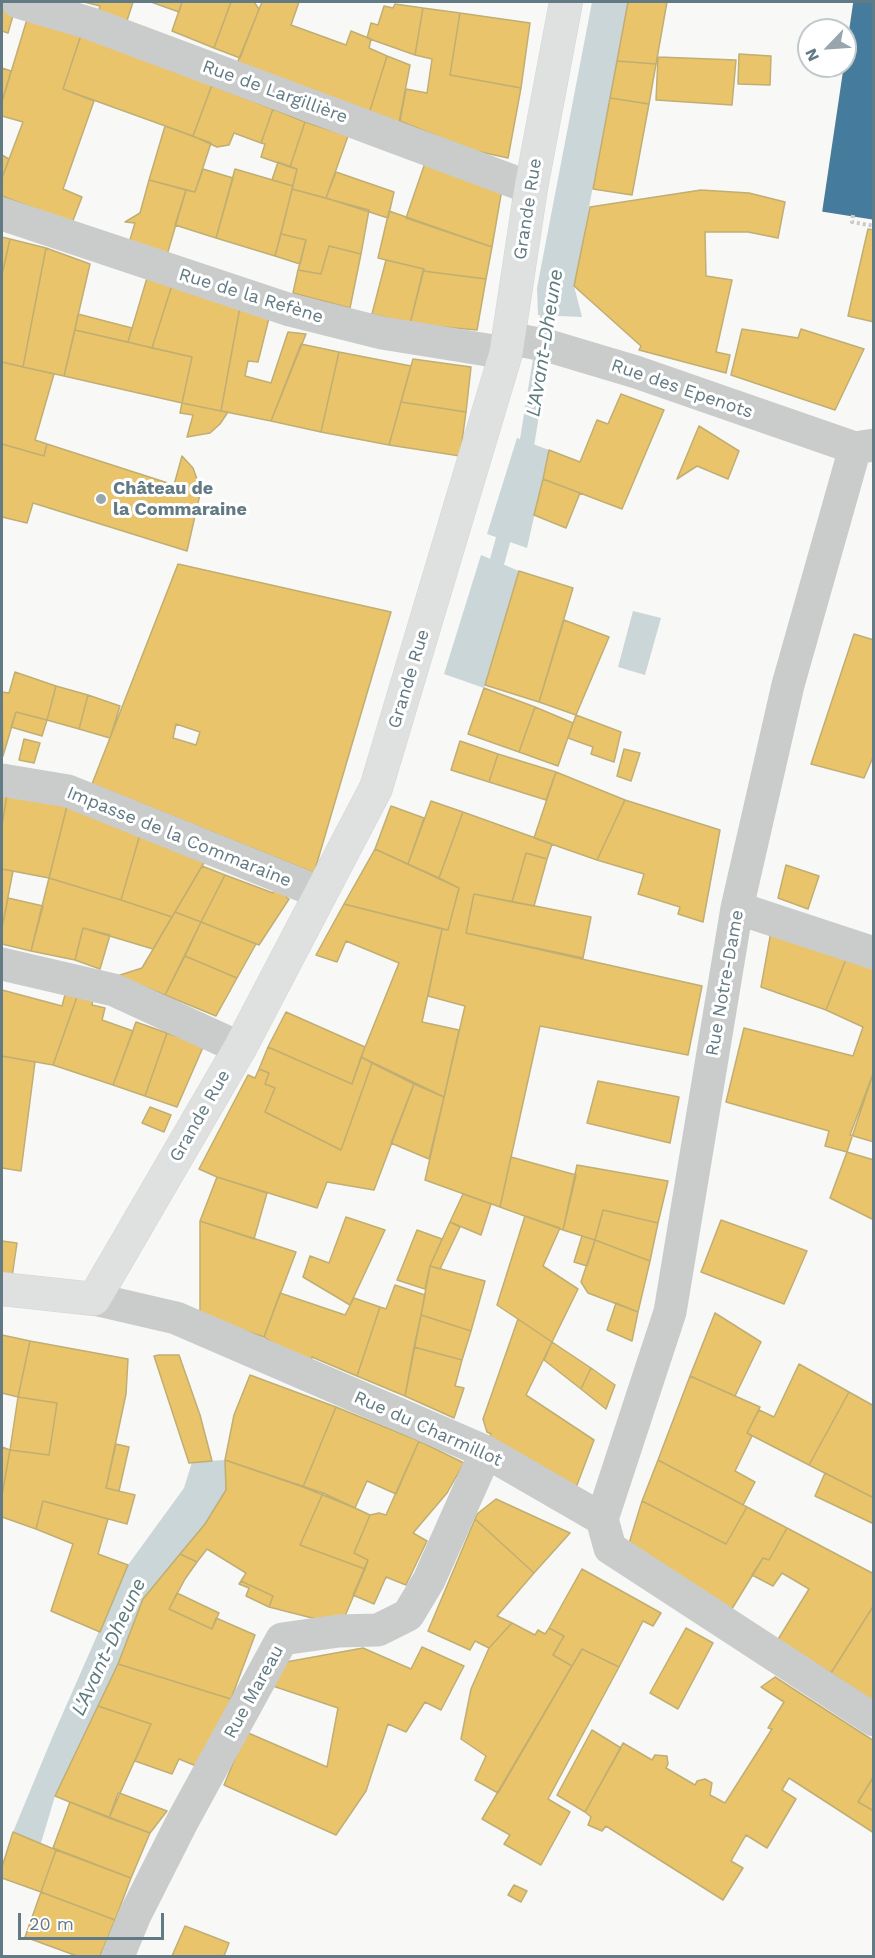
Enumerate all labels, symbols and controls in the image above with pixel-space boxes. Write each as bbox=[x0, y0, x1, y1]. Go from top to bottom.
north arrow bbox=[797, 18, 857, 78]
text: N bbox=[801, 46, 823, 64]
street label: Rue de Largillière bbox=[199, 56, 351, 128]
street label: Grande Rue bbox=[509, 157, 547, 261]
street label: Rue de la Refène bbox=[176, 264, 326, 328]
water label: L'Avant-Dheune bbox=[521, 267, 569, 419]
street label: Rue des Epenots bbox=[608, 355, 756, 423]
place label: Château de la Commaraine bbox=[113, 478, 247, 520]
marker: Château de la Commaraine bbox=[94, 492, 108, 506]
street label: Grande Rue bbox=[384, 627, 434, 731]
street label: Impasse de la Commaraine bbox=[64, 782, 294, 892]
street label: Rue Notre-Dame bbox=[702, 908, 748, 1058]
street label: Grande Rue bbox=[165, 1066, 235, 1166]
street label: Rue du Charmillot bbox=[350, 1387, 506, 1471]
water label: L'Avant-Dheune bbox=[67, 1574, 151, 1720]
street label: Rue Mareau bbox=[219, 1641, 289, 1743]
scale bar bbox=[21, 1901, 166, 1939]
text: 20 m bbox=[29, 1913, 74, 1934]

